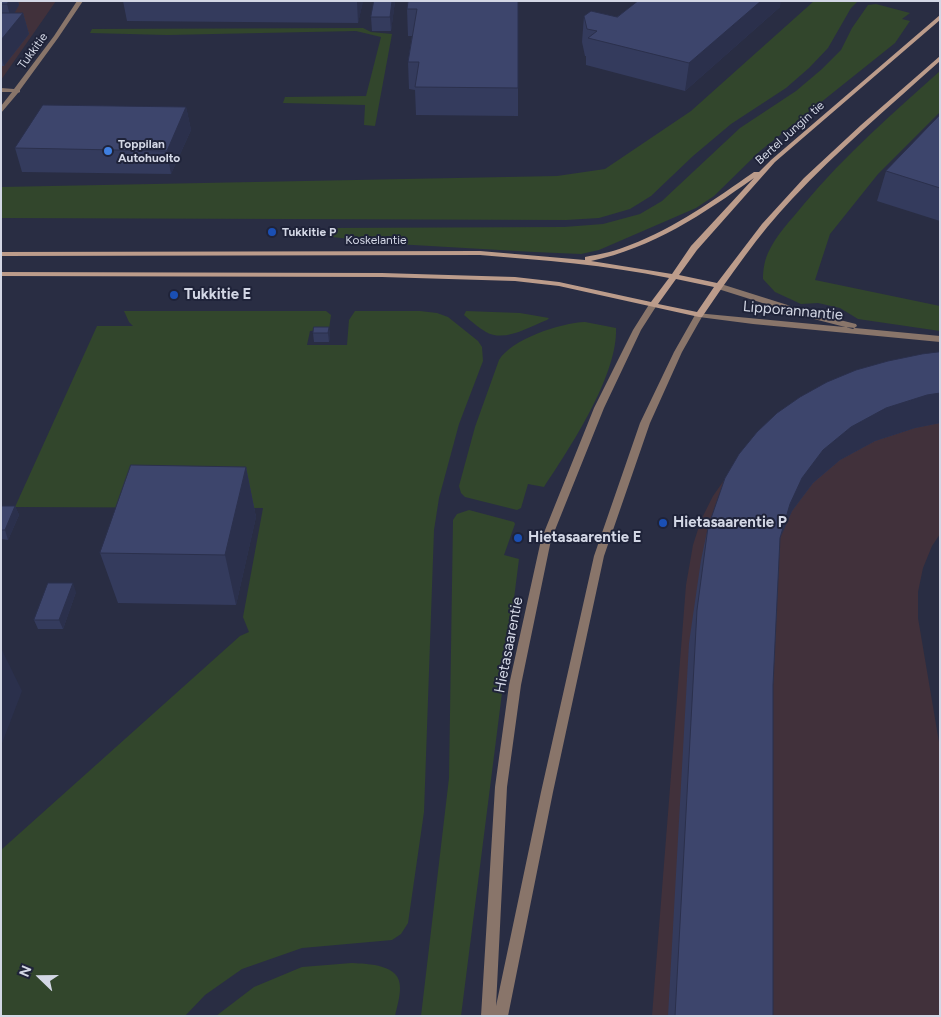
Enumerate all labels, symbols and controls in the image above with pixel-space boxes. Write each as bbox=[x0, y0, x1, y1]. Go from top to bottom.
street label: Tukkitie bbox=[15, 30, 51, 72]
street label: Bertel Jungin tie bbox=[753, 98, 827, 168]
place label: Toppilan Autohuolto bbox=[118, 137, 180, 165]
marker: Toppilan Autohuolto bbox=[102, 145, 114, 157]
place label: Tukkitie P bbox=[282, 225, 336, 239]
marker: Tukkitie P bbox=[266, 226, 278, 238]
street label: Koskelantie bbox=[345, 233, 407, 247]
place label: Tukkitie E bbox=[184, 286, 251, 304]
marker: Tukkitie E bbox=[168, 289, 180, 301]
street label: Lipporannantie bbox=[742, 298, 844, 324]
place label: Hietasaarentie P bbox=[673, 514, 787, 532]
marker: Hietasaarentie P bbox=[657, 517, 669, 529]
place label: Hietasaarentie E bbox=[528, 529, 642, 547]
marker: Hietasaarentie E bbox=[512, 532, 524, 544]
street label: Hietasaarentie bbox=[491, 595, 527, 695]
north arrow bbox=[15, 952, 65, 1002]
text: N bbox=[16, 963, 36, 979]

